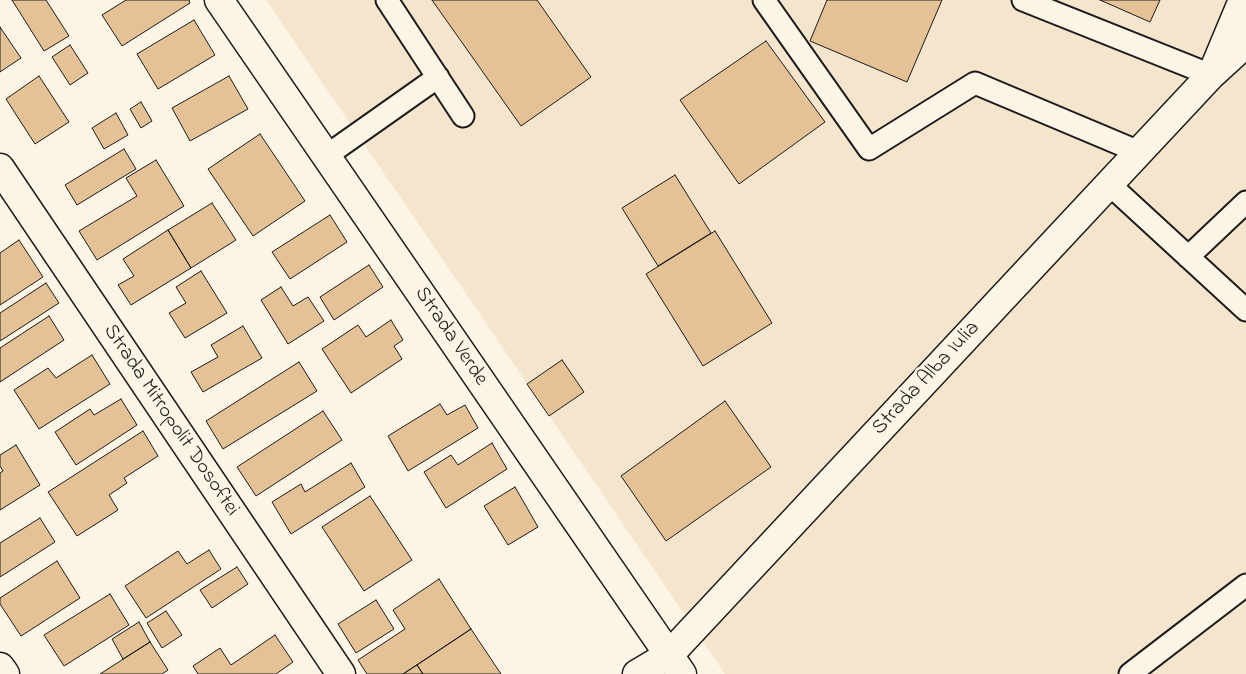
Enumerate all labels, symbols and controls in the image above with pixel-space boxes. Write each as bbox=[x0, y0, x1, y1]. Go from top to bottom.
street label: Strada Verde bbox=[408, 283, 492, 391]
street label: Strada Alba Iulia bbox=[868, 317, 986, 441]
street label: Strada Mitropolit Dosoftei bbox=[96, 320, 244, 522]

